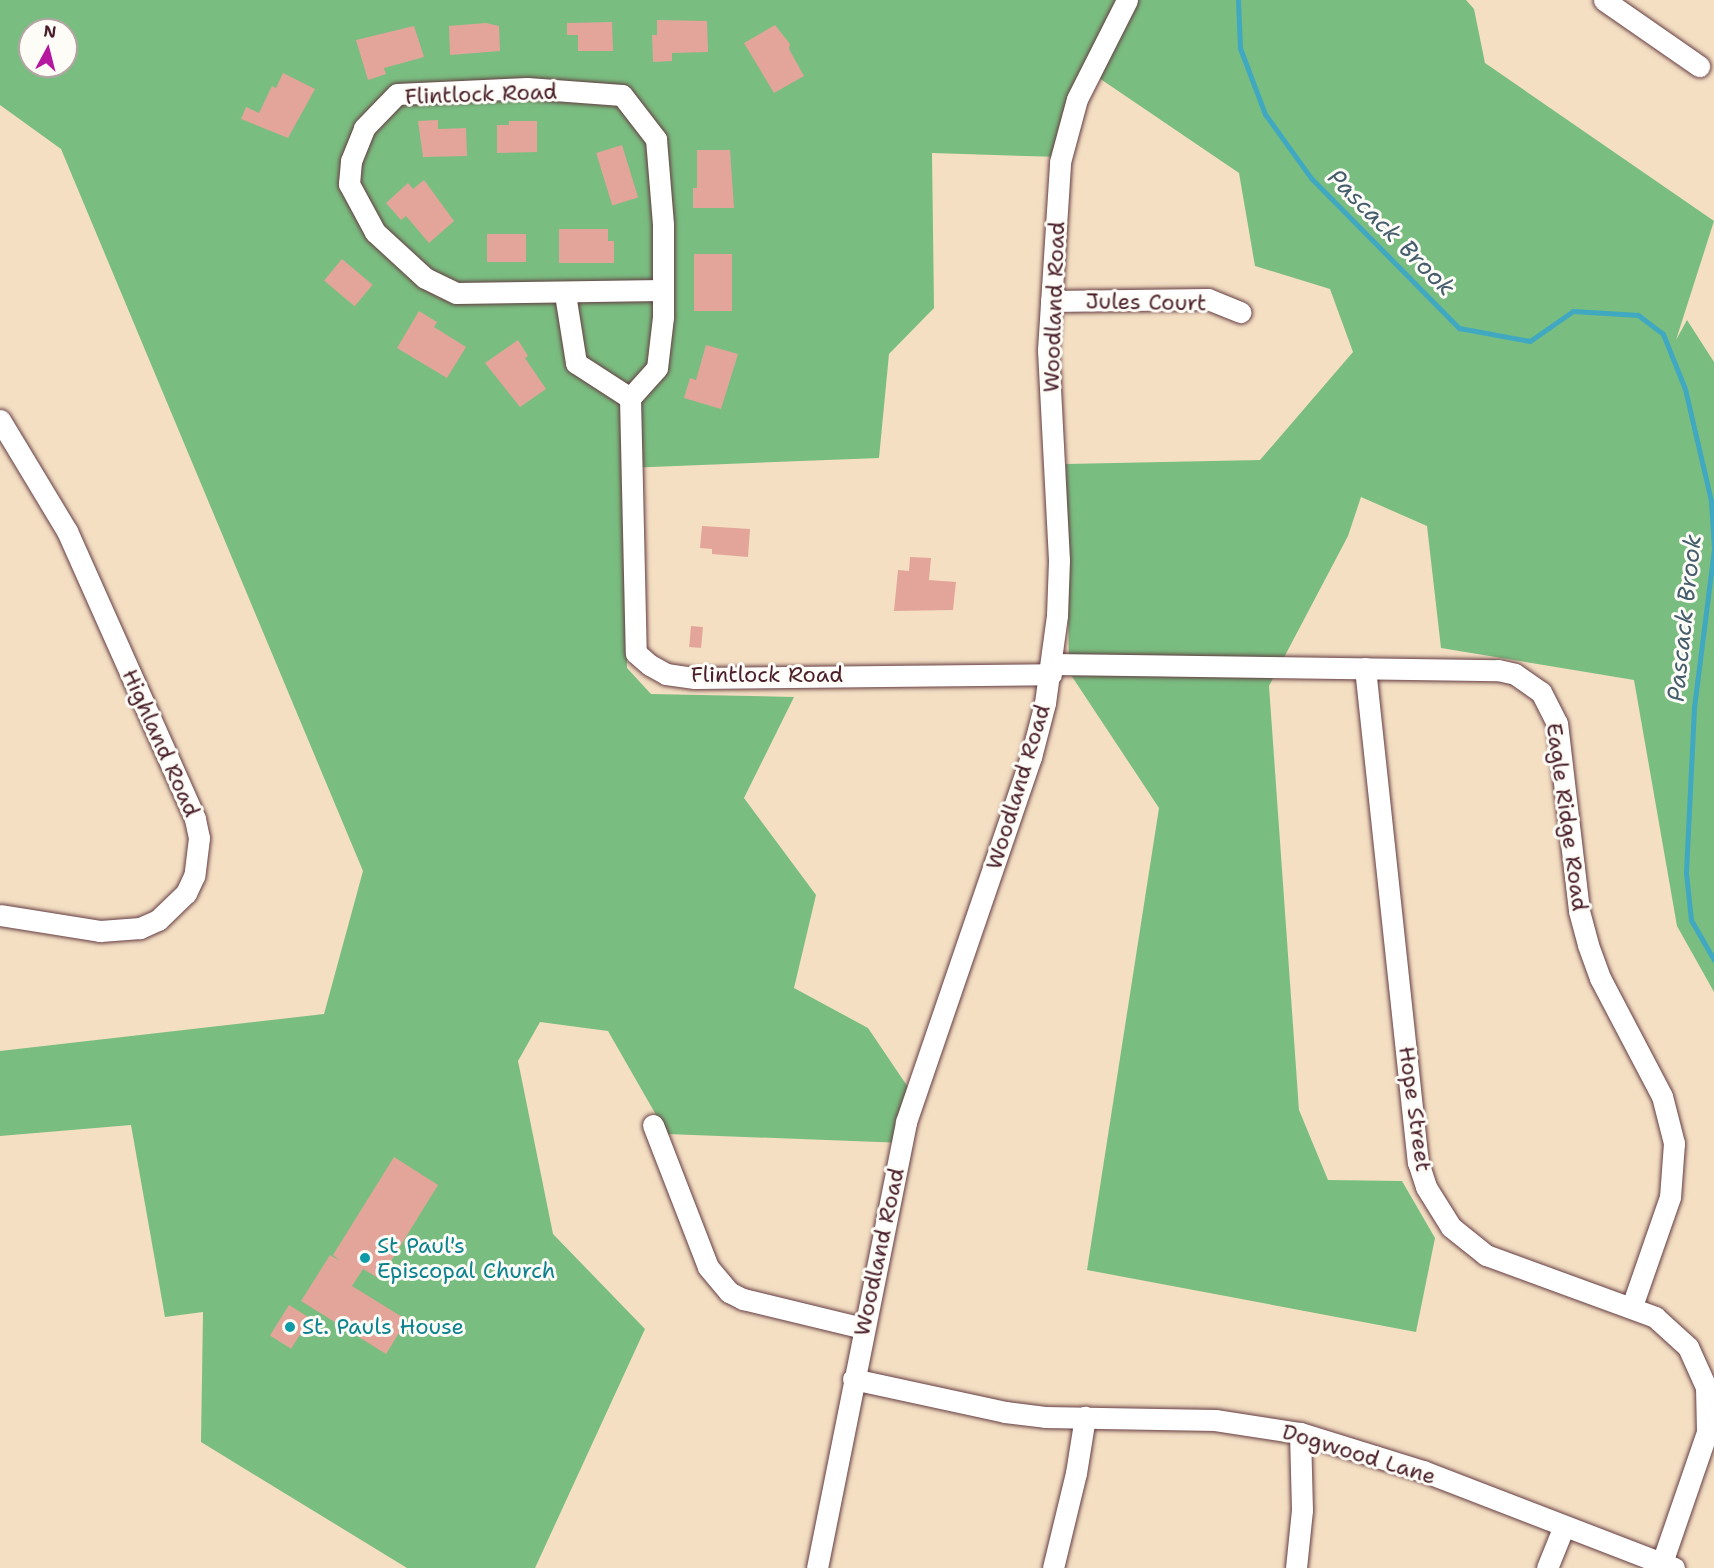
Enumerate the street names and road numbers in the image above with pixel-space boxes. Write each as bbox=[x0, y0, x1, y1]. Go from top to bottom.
street label: Flintlock Road bbox=[404, 78, 558, 110]
street label: Woodland Road bbox=[1038, 221, 1070, 393]
street label: Jules Court bbox=[1085, 288, 1207, 316]
street label: Flintlock Road bbox=[691, 662, 843, 688]
street label: Highland Road bbox=[117, 665, 205, 821]
street label: Woodland Road bbox=[980, 701, 1056, 873]
street label: Eagle Ridge Road bbox=[1541, 721, 1593, 913]
street label: Hope Street bbox=[1393, 1045, 1437, 1173]
street label: Woodland Road bbox=[848, 1166, 910, 1338]
street label: Dogwood Lane bbox=[1279, 1418, 1439, 1490]

